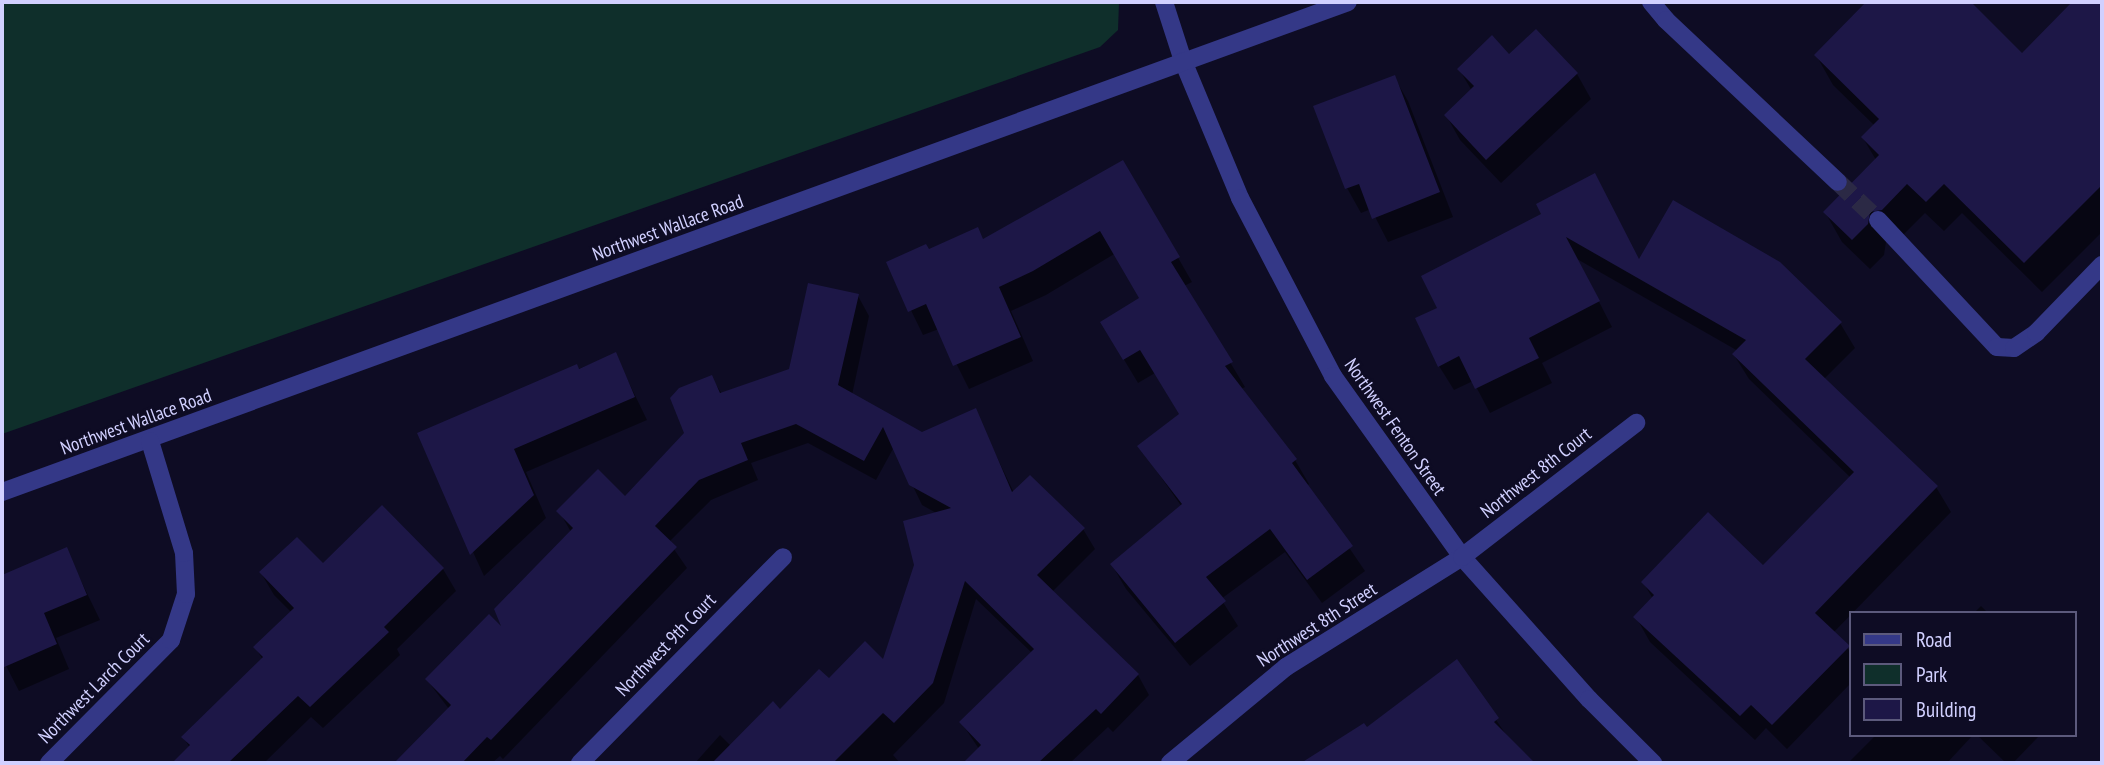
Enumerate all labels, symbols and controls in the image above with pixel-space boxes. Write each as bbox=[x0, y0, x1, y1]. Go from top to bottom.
street label: Northwest Wallace Road bbox=[589, 190, 747, 266]
street label: Northwest Fenton Street bbox=[1339, 354, 1451, 500]
street label: Northwest Wallace Road bbox=[57, 384, 215, 460]
street label: Northwest 8th Court bbox=[1476, 423, 1596, 523]
street label: Northwest 8th Street bbox=[1253, 578, 1381, 672]
street label: Northwest 9th Court bbox=[611, 589, 721, 701]
legend bbox=[1848, 611, 2076, 737]
text: Road bbox=[1916, 626, 1952, 653]
street label: Northwest Larch Court bbox=[34, 628, 154, 748]
text: Park bbox=[1916, 661, 1947, 688]
text: Building bbox=[1916, 696, 1976, 723]

